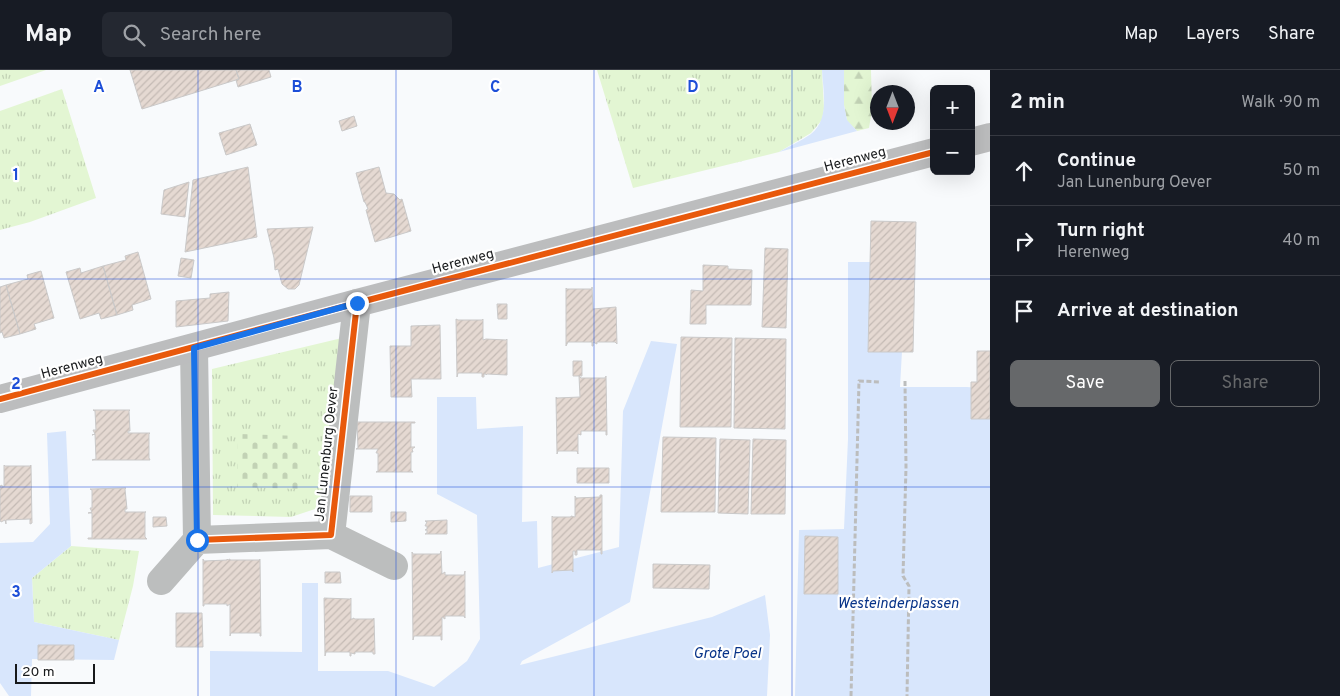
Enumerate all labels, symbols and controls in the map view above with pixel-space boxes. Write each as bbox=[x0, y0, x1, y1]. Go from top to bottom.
search box bbox=[102, 12, 452, 57]
text: Map bbox=[25, 20, 72, 50]
icon: search bbox=[120, 21, 148, 49]
text: Search here bbox=[160, 23, 261, 47]
text: Map bbox=[1124, 23, 1158, 46]
text: Layers bbox=[1186, 23, 1240, 46]
text: Share bbox=[1268, 23, 1315, 46]
text: A bbox=[93, 78, 105, 98]
text: B bbox=[291, 78, 303, 98]
text: C bbox=[490, 78, 500, 98]
text: D bbox=[687, 78, 699, 98]
north arrow bbox=[870, 85, 915, 130]
map controls bbox=[930, 85, 975, 175]
button: + bbox=[930, 85, 975, 130]
text: 2 min bbox=[1010, 89, 1065, 116]
text: Walk · 90 m bbox=[1241, 93, 1320, 113]
button: − bbox=[930, 130, 975, 175]
street label: Herenweg bbox=[822, 144, 888, 176]
text: Continue bbox=[1057, 149, 1136, 173]
icon: ahead bbox=[1010, 157, 1038, 185]
text: 50 m bbox=[1283, 161, 1320, 181]
text: 1 bbox=[13, 166, 19, 186]
text: Jan Lunenburg Oever bbox=[1057, 173, 1212, 193]
text: Turn right bbox=[1057, 219, 1145, 243]
icon: right bbox=[1010, 227, 1038, 255]
text: 40 m bbox=[1282, 231, 1320, 251]
text: Herenweg bbox=[1057, 243, 1130, 263]
street label: Herenweg bbox=[430, 246, 496, 278]
route end bbox=[346, 292, 369, 315]
icon: arrive bbox=[1010, 297, 1038, 325]
text: Arrive at destination bbox=[1057, 299, 1238, 323]
street label: Herenweg bbox=[39, 351, 105, 383]
button: Save bbox=[1010, 360, 1160, 407]
button: Share bbox=[1170, 360, 1320, 407]
text: 2 bbox=[11, 375, 21, 395]
street label: Jan Lunenburg Oever bbox=[311, 385, 343, 522]
route start bbox=[186, 529, 209, 552]
text: 3 bbox=[11, 583, 21, 603]
water label: Westeinderplassen bbox=[837, 595, 959, 614]
water label: Grote Poel bbox=[693, 645, 762, 664]
scale bar bbox=[15, 661, 95, 684]
text: 20 m bbox=[22, 664, 55, 681]

